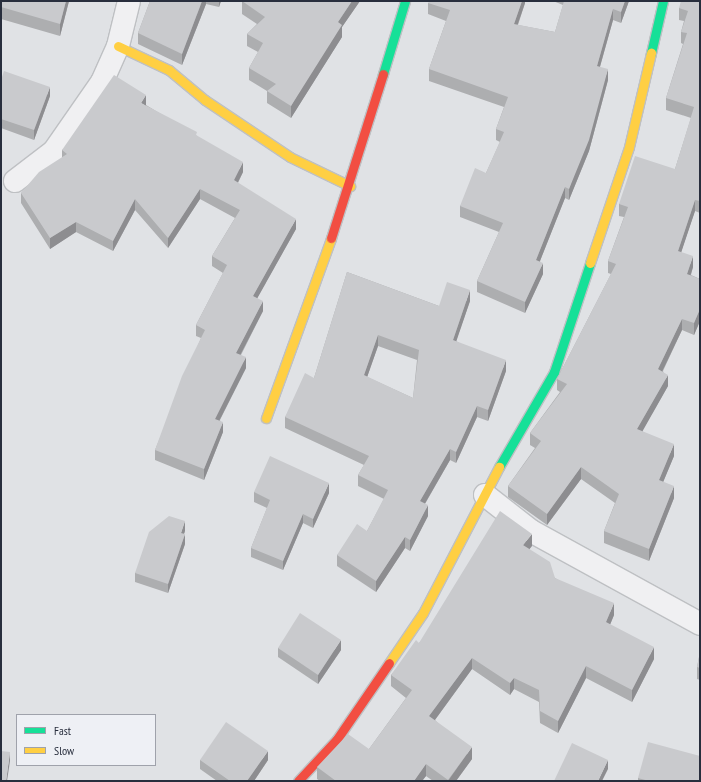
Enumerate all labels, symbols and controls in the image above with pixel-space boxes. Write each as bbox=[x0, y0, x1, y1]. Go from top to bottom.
legend bbox=[16, 714, 156, 766]
text: Fast bbox=[54, 723, 71, 738]
text: Slow bbox=[54, 743, 74, 758]

